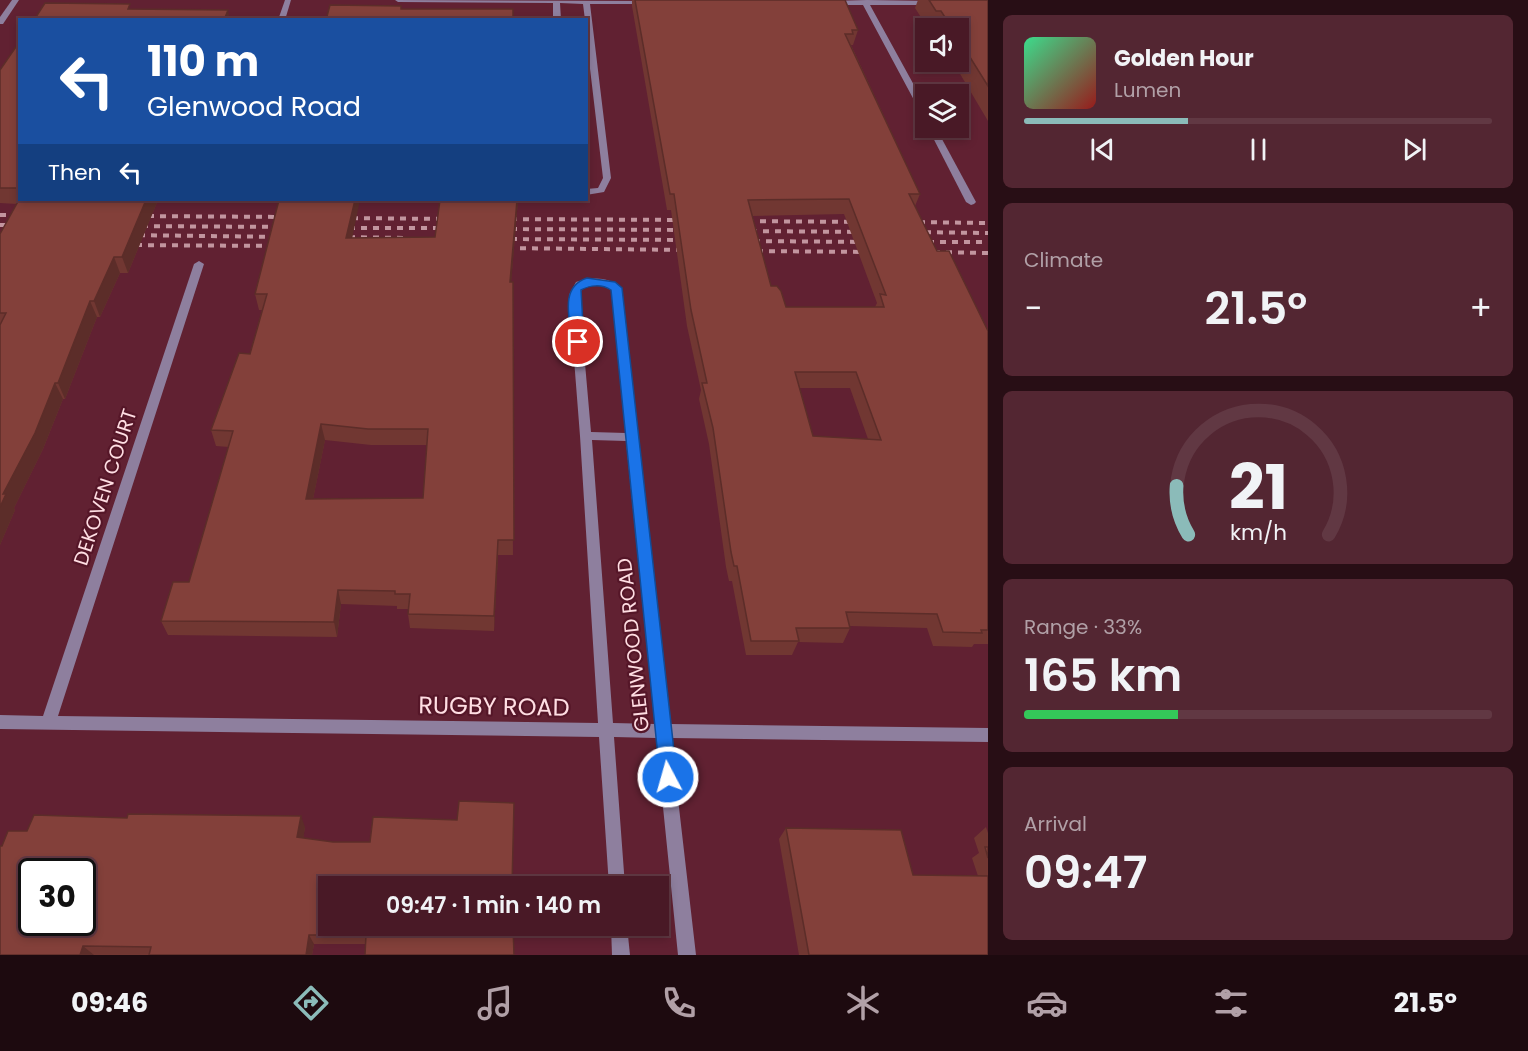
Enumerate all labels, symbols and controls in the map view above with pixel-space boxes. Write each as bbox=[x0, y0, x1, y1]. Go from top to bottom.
map controls bbox=[915, 18, 969, 138]
button: sound bbox=[915, 18, 969, 72]
text: 110 m bbox=[147, 32, 259, 91]
icon: left bbox=[48, 42, 126, 120]
text: Golden Hour bbox=[1114, 43, 1254, 74]
text: Lumen bbox=[1114, 76, 1181, 104]
button: layers bbox=[915, 84, 969, 138]
text: Glenwood Road bbox=[147, 88, 361, 125]
icon: previous bbox=[1086, 133, 1119, 166]
icon: pause bbox=[1242, 133, 1275, 166]
icon: next bbox=[1398, 133, 1431, 166]
icon: left bbox=[114, 156, 147, 189]
text: Then bbox=[48, 157, 102, 188]
text: Climate bbox=[1024, 246, 1103, 274]
text: 21.5° bbox=[1204, 277, 1307, 340]
text: − bbox=[1024, 285, 1042, 332]
text: + bbox=[1469, 285, 1492, 332]
pin bbox=[552, 316, 603, 367]
icon: arrive bbox=[561, 325, 594, 358]
street label: DEKOVEN COURT bbox=[67, 405, 144, 569]
text: 21 bbox=[1228, 443, 1288, 531]
text: km/h bbox=[1229, 517, 1287, 548]
street label: GLENWOOD ROAD bbox=[610, 557, 656, 733]
text: Range · 33% bbox=[1024, 613, 1142, 641]
text: 165 km bbox=[1024, 644, 1182, 707]
street label: RUGBY ROAD bbox=[418, 688, 570, 724]
position arrow bbox=[636, 745, 700, 809]
text: Arrival bbox=[1024, 810, 1087, 838]
text: 09:47 bbox=[1024, 841, 1147, 904]
speed limit sign: 30 bbox=[18, 858, 96, 936]
text: 09:47 · 1 min · 140 m bbox=[386, 890, 601, 921]
icon: directions bbox=[290, 982, 332, 1024]
icon: music bbox=[474, 982, 516, 1024]
icon: phone bbox=[658, 982, 700, 1024]
icon: climate bbox=[842, 982, 884, 1024]
icon: car bbox=[1026, 982, 1068, 1024]
icon: filters bbox=[1210, 982, 1252, 1024]
text: 09:46 bbox=[71, 984, 148, 1021]
text: 21.5° bbox=[1394, 984, 1457, 1021]

